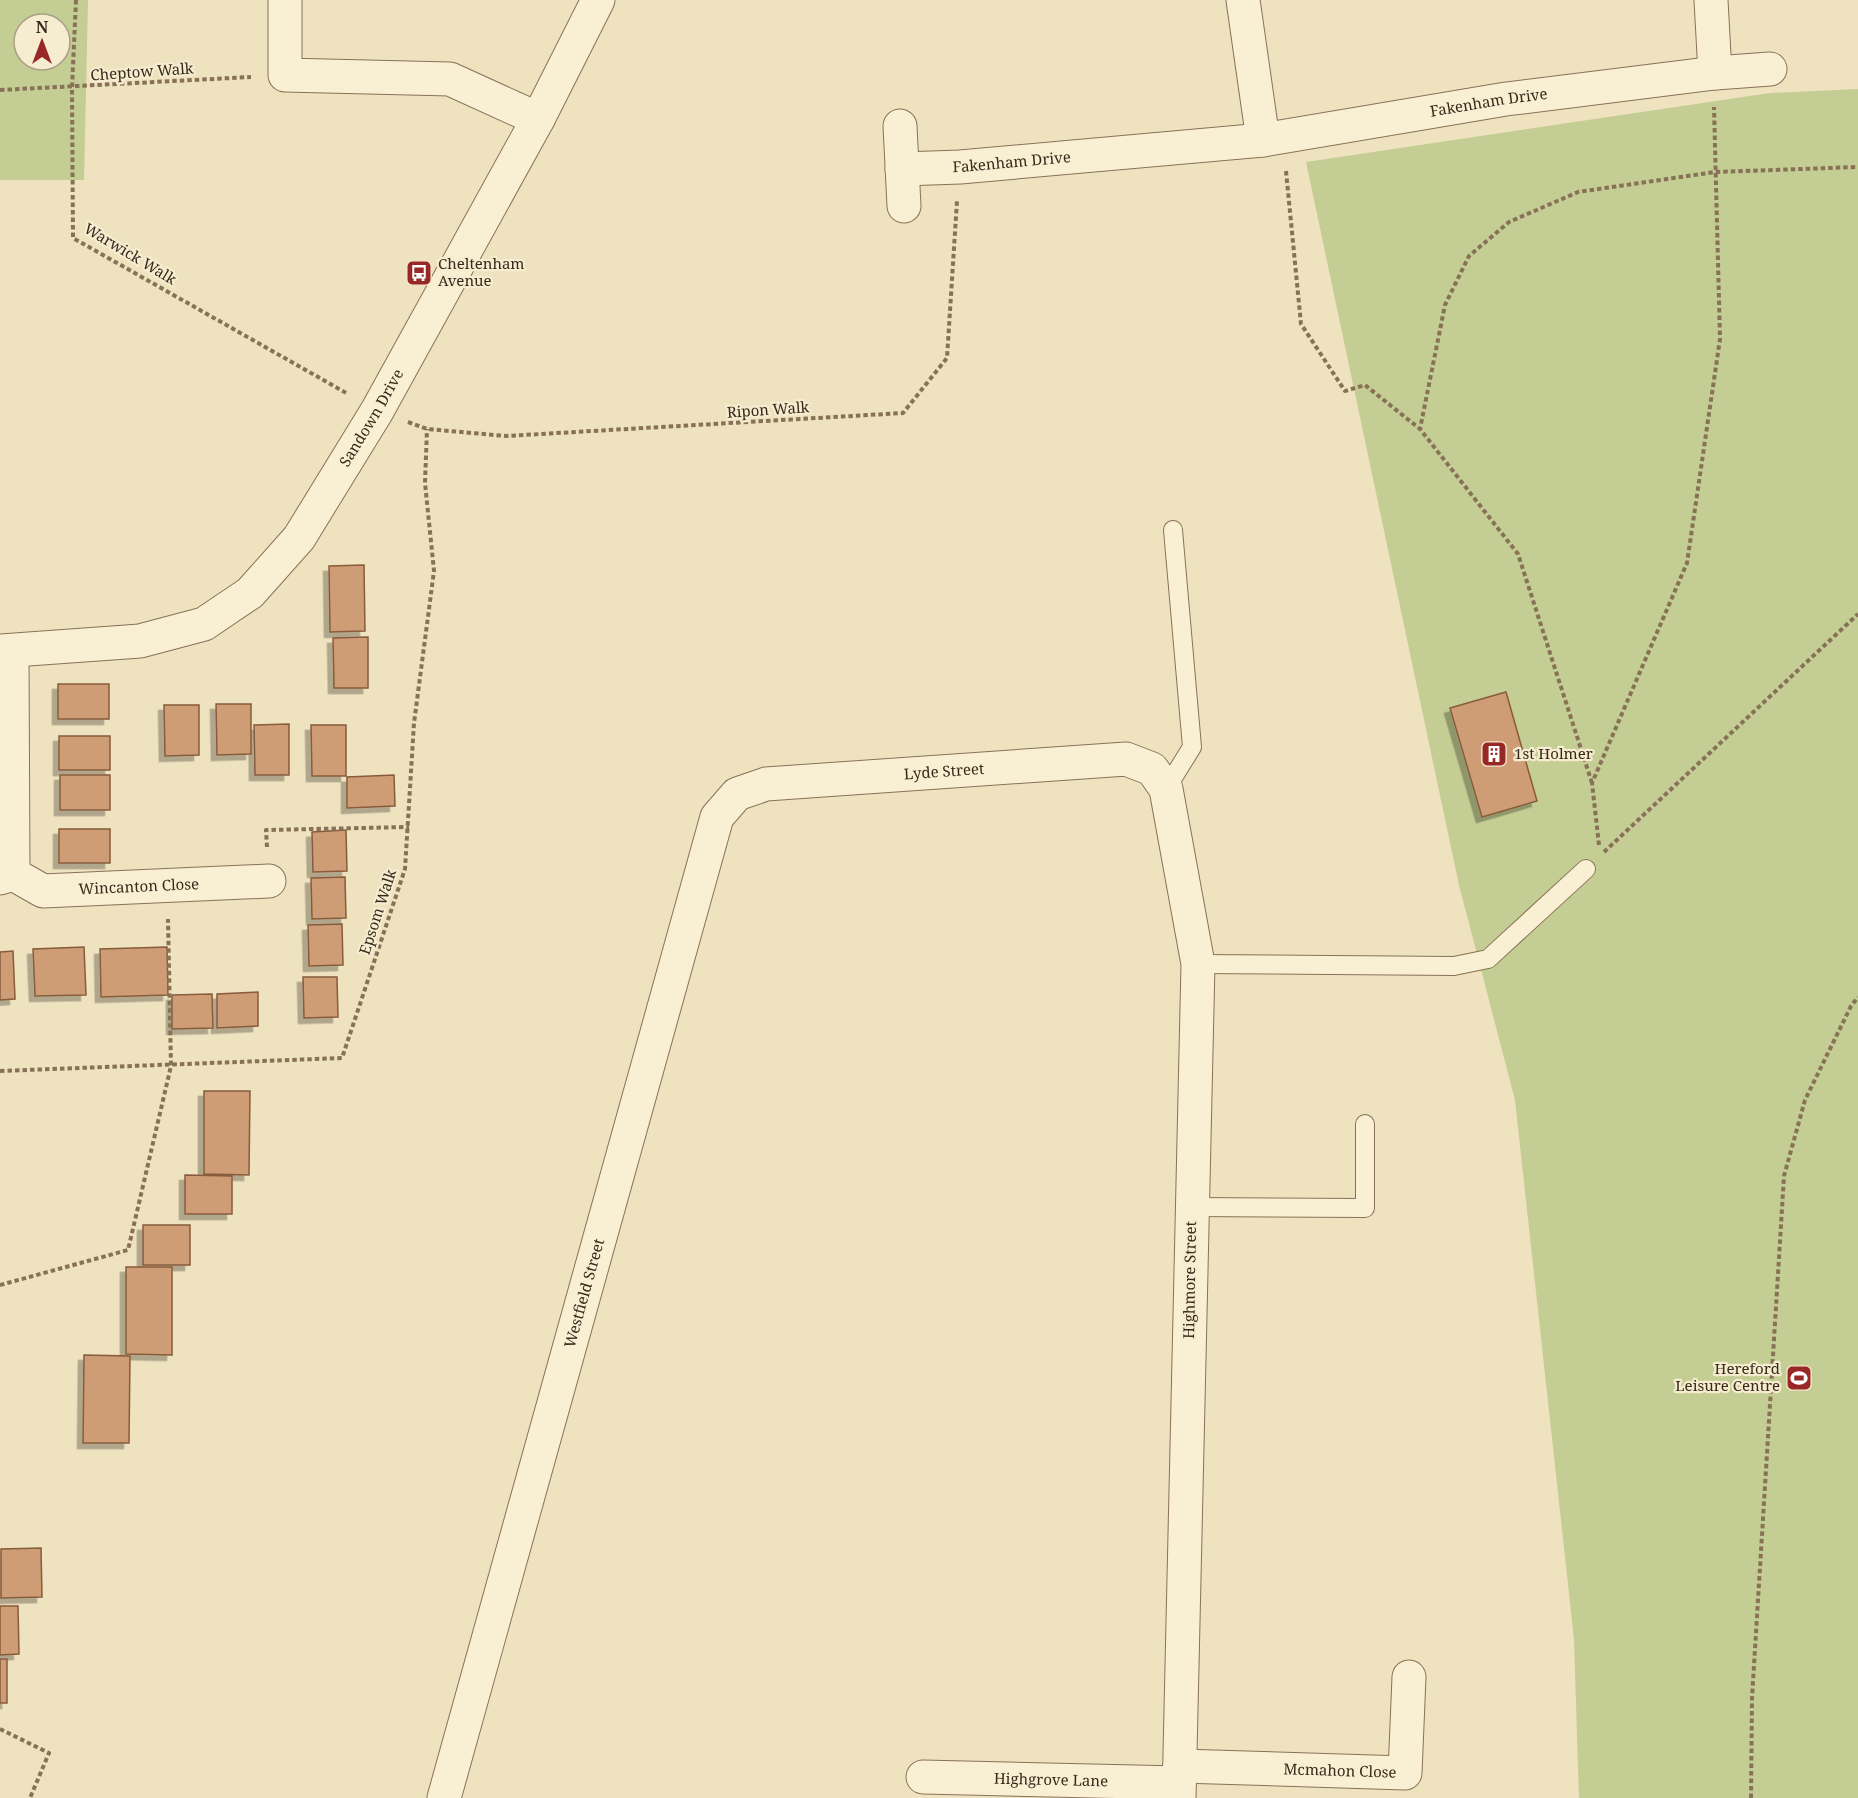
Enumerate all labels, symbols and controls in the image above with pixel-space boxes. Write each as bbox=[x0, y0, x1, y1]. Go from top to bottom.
north arrow bbox=[12, 12, 72, 72]
text: N bbox=[36, 16, 49, 38]
street label: Cheptow Walk bbox=[90, 57, 194, 85]
street label: Fakenham Drive bbox=[1428, 83, 1548, 121]
street label: Fakenham Drive bbox=[952, 146, 1072, 176]
street label: Warwick Walk bbox=[81, 218, 181, 289]
place label: Cheltenham Avenue bbox=[438, 253, 525, 290]
bus stop icon: Cheltenham Avenue bbox=[404, 258, 434, 288]
street label: Sandown Drive bbox=[334, 365, 407, 470]
street label: Ripon Walk bbox=[726, 396, 810, 422]
building icon: 1st Holmer bbox=[1479, 739, 1509, 769]
place label: 1st Holmer bbox=[1514, 743, 1593, 763]
street label: Lyde Street bbox=[903, 758, 985, 783]
street label: Epsom Walk bbox=[354, 866, 400, 957]
street label: Wincanton Close bbox=[78, 873, 199, 898]
street label: Highmore Street bbox=[1178, 1221, 1200, 1339]
street label: Westfield Street bbox=[559, 1236, 608, 1350]
place label: Hereford Leisure Centre bbox=[1675, 1358, 1780, 1395]
sports icon: Hereford Leisure Centre bbox=[1784, 1363, 1814, 1393]
street label: Mcmahon Close bbox=[1283, 1758, 1397, 1782]
street label: Highgrove Lane bbox=[994, 1768, 1108, 1790]

